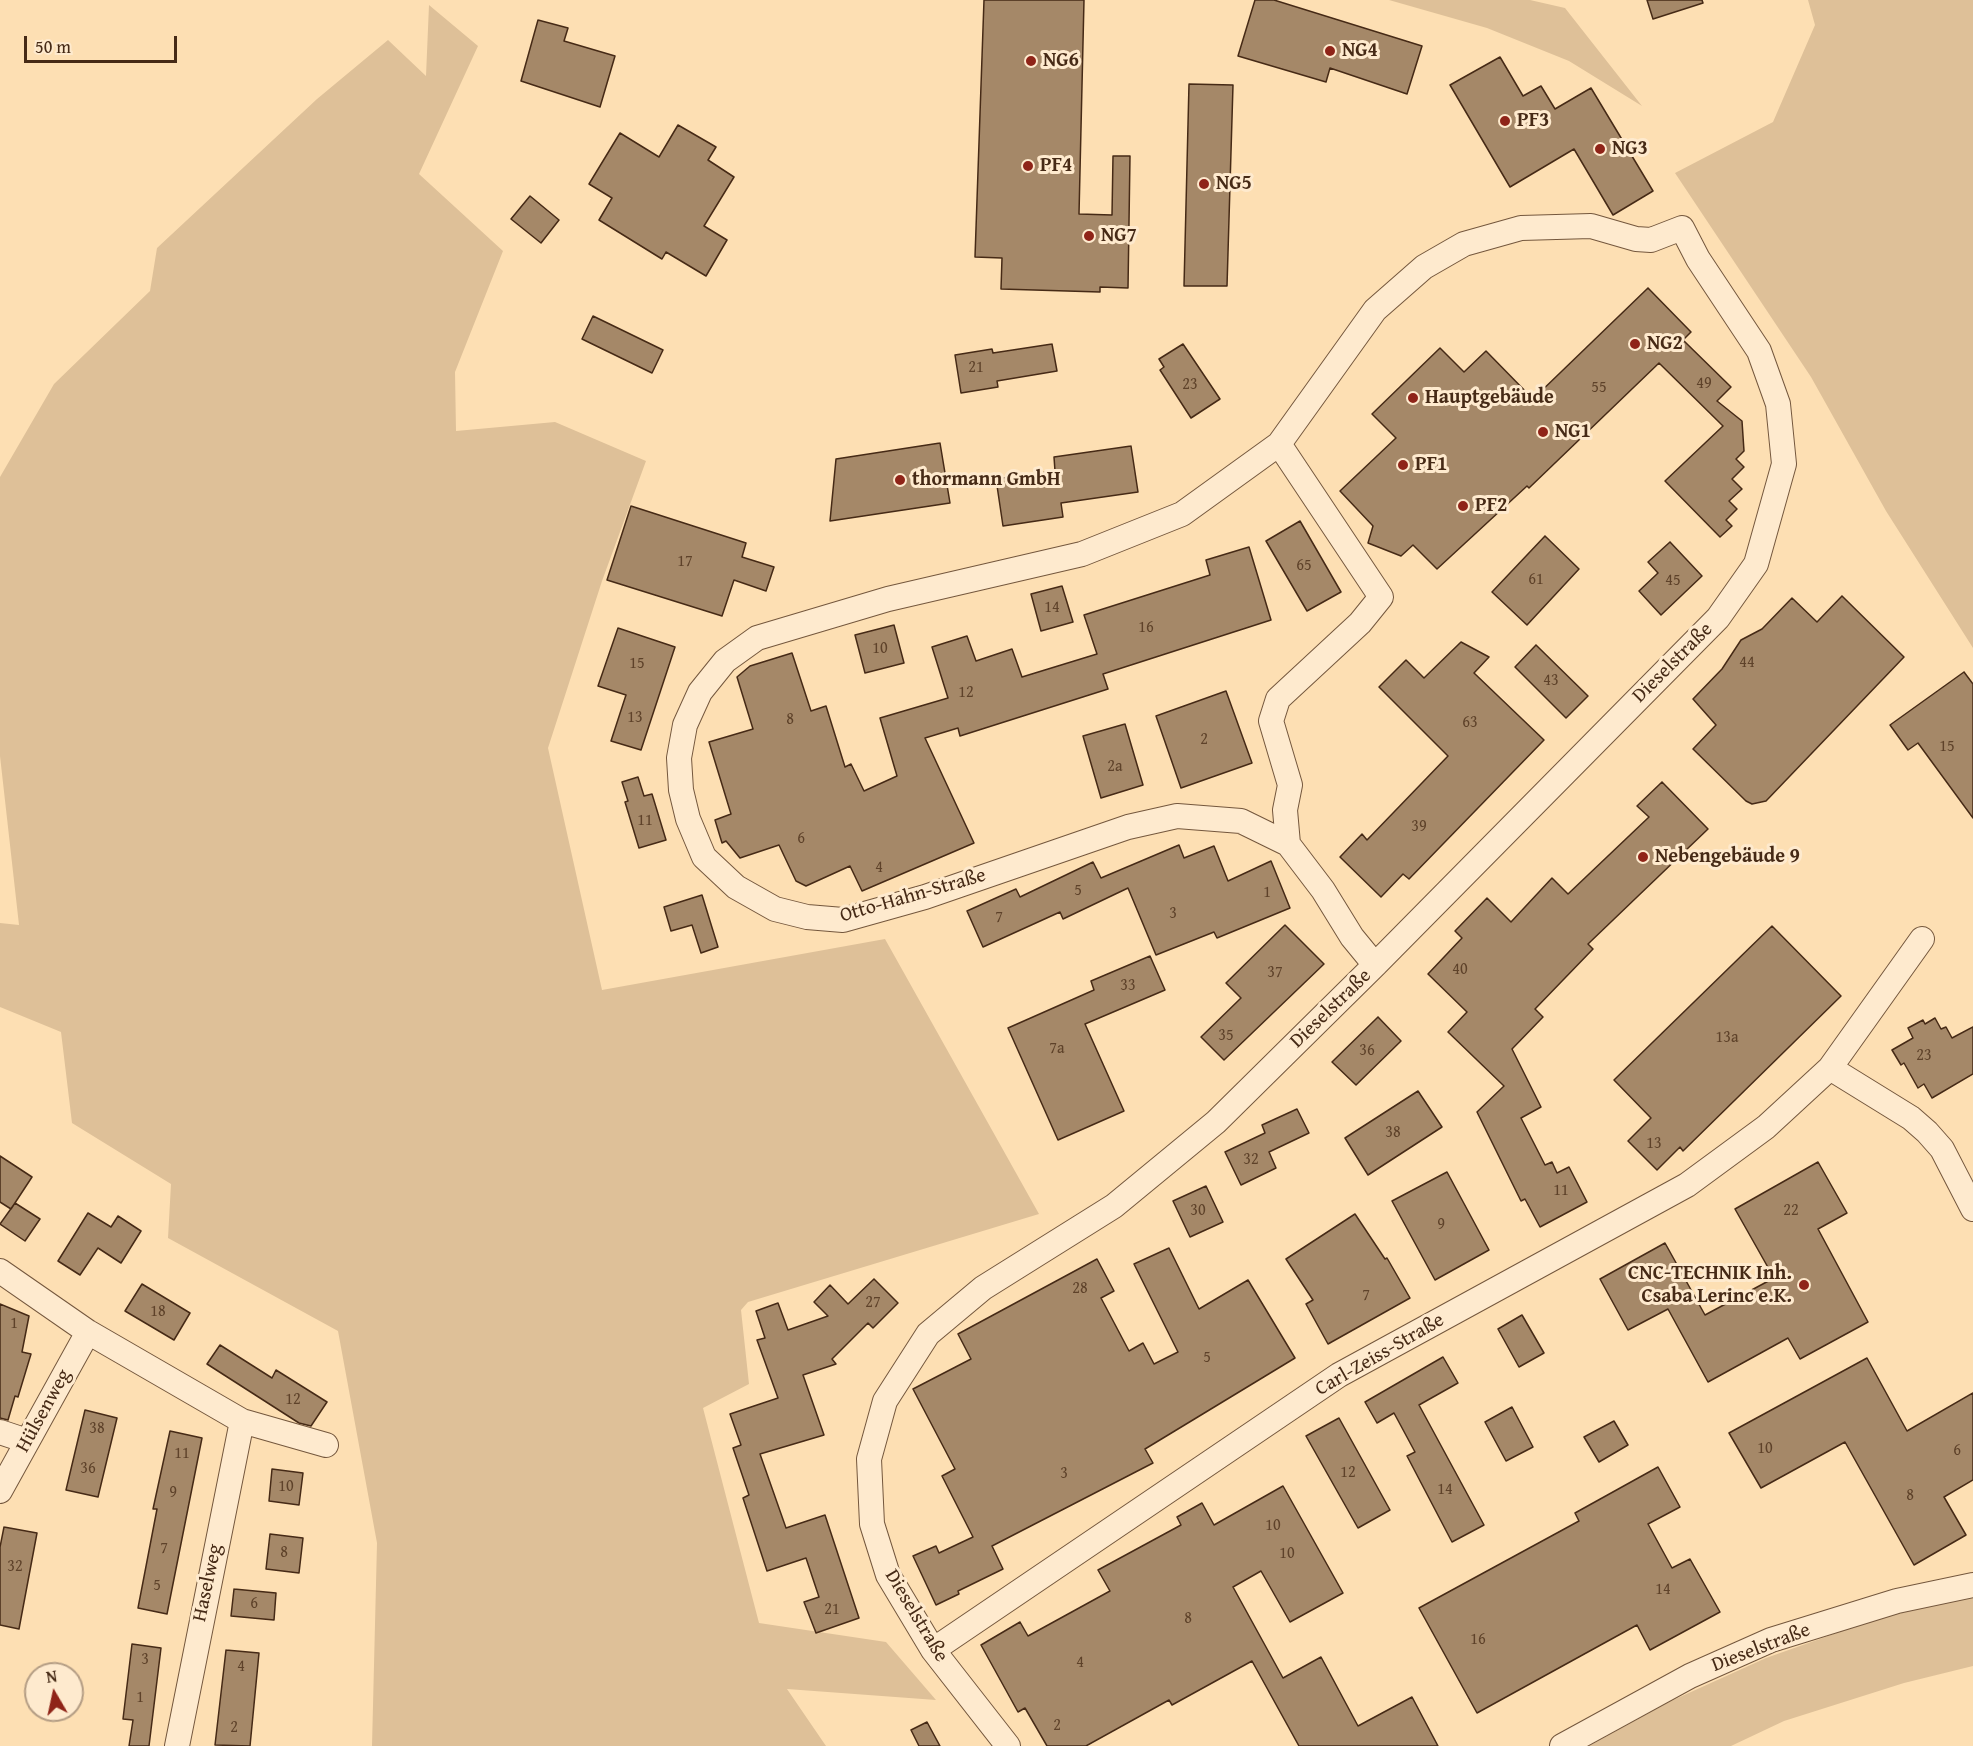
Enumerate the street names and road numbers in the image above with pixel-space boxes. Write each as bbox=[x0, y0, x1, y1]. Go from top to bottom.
street label: Dieselstraße bbox=[1628, 618, 1718, 708]
street label: Otto-Hahn-Straße bbox=[837, 864, 989, 928]
street label: Dieselstraße bbox=[1285, 964, 1377, 1054]
street label: Carl-Zeiss-Straße bbox=[1311, 1308, 1449, 1402]
street label: Hülsenweg bbox=[11, 1365, 77, 1457]
street label: Haselweg bbox=[188, 1542, 228, 1624]
street label: Dieselstraße bbox=[879, 1565, 953, 1667]
street label: Dieselstraße bbox=[1708, 1618, 1814, 1678]

